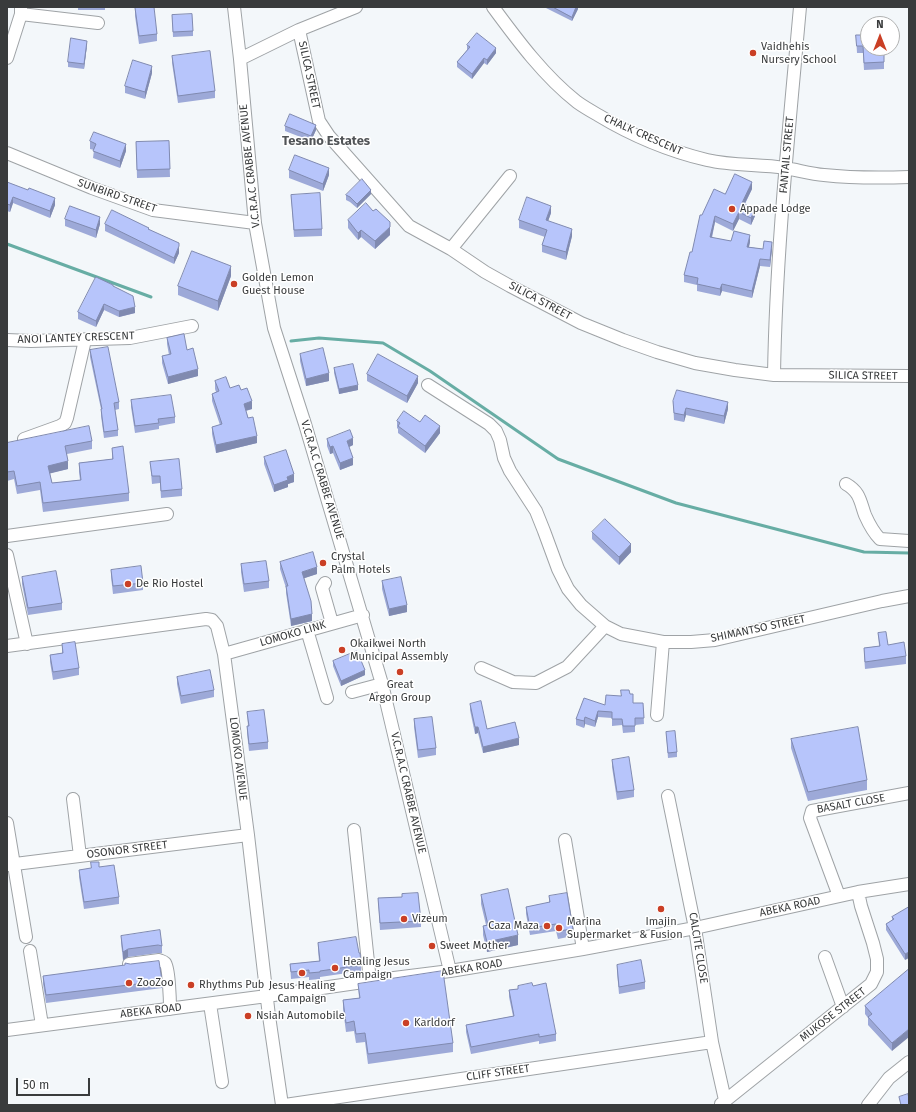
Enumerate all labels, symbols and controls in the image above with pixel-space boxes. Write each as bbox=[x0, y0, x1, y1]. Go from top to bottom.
north arrow bbox=[860, 16, 900, 56]
text: N bbox=[876, 18, 884, 31]
street label: SILICA STREET bbox=[295, 40, 323, 110]
place label: Vaidhehis Nursery School bbox=[761, 40, 836, 66]
marker: Vaidhehis Nursery School bbox=[748, 48, 758, 58]
street label: V.C.R.A.C CRABBE AVENUE bbox=[237, 104, 263, 228]
street label: CHALK CRESCENT bbox=[602, 112, 684, 158]
street label: FANTAIL STREET bbox=[777, 116, 797, 194]
district label: Tesano Estates bbox=[282, 133, 370, 149]
street label: SUNBIRD STREET bbox=[76, 176, 158, 216]
place label: Appade Lodge bbox=[740, 202, 810, 216]
marker: Appade Lodge bbox=[727, 204, 737, 214]
place label: Golden Lemon Guest House bbox=[242, 271, 314, 297]
marker: Golden Lemon Guest House bbox=[229, 279, 239, 289]
street label: SILICA STREET bbox=[506, 279, 574, 323]
street label: ANOI LANTEY CRESCENT bbox=[17, 329, 135, 347]
street label: SILICA STREET bbox=[828, 369, 898, 383]
street label: V.C.R.A.C CRABBE AVENUE bbox=[298, 419, 346, 541]
place label: Crystal Palm Hotels bbox=[331, 550, 390, 576]
marker: Crystal Palm Hotels bbox=[318, 558, 328, 568]
place label: De Rio Hostel bbox=[136, 577, 203, 591]
marker: De Rio Hostel bbox=[123, 579, 133, 589]
street label: SHIMANTSO STREET bbox=[709, 612, 807, 646]
street label: LOMOKO LINK bbox=[258, 618, 328, 650]
place label: Okaikwei North Municipal Assembly bbox=[350, 637, 448, 663]
marker: Okaikwei North Municipal Assembly bbox=[337, 645, 347, 655]
marker: Great Argon Group bbox=[395, 667, 405, 677]
place label: Great Argon Group bbox=[369, 678, 431, 704]
street label: LOMOKO AVENUE bbox=[226, 716, 250, 802]
street label: V.C.R.A.C CRABBE AVENUE bbox=[388, 731, 428, 855]
street label: BASALT CLOSE bbox=[816, 792, 886, 816]
street label: OSONOR STREET bbox=[86, 838, 168, 862]
street label: ABEKA ROAD bbox=[758, 894, 822, 920]
marker: Imajin & Fusion bbox=[656, 904, 666, 914]
street label: CALCITE CLOSE bbox=[686, 911, 710, 985]
place label: Vizeum bbox=[412, 912, 448, 926]
marker: Vizeum bbox=[399, 914, 409, 924]
place label: Marina Supermarket bbox=[567, 915, 631, 941]
place label: Imajin & Fusion bbox=[639, 915, 683, 941]
place label: Caza Maza bbox=[488, 919, 539, 933]
marker: Caza Maza bbox=[542, 921, 552, 931]
marker: Marina Supermarket bbox=[554, 923, 564, 933]
place label: Sweet Mother bbox=[440, 939, 508, 953]
marker: Sweet Mother bbox=[427, 941, 437, 951]
place label: Healing Jesus Campaign bbox=[343, 955, 410, 981]
street label: ABEKA ROAD bbox=[440, 957, 504, 979]
marker: Healing Jesus Campaign bbox=[330, 963, 340, 973]
marker: Jesus Healing Campaign bbox=[297, 968, 307, 978]
place label: ZooZoo bbox=[137, 976, 174, 990]
marker: ZooZoo bbox=[124, 978, 134, 988]
place label: Rhythms Pub bbox=[199, 978, 264, 992]
place label: Jesus Healing Campaign bbox=[269, 979, 335, 1005]
marker: Rhythms Pub bbox=[186, 980, 196, 990]
street label: MUKOSE STREET bbox=[797, 985, 869, 1045]
street label: ABEKA ROAD bbox=[119, 1001, 183, 1021]
place label: Nsiah Automobile bbox=[256, 1009, 345, 1023]
marker: Nsiah Automobile bbox=[243, 1011, 253, 1021]
place label: Karldorf bbox=[414, 1016, 455, 1030]
marker: Karldorf bbox=[401, 1018, 411, 1028]
street label: CLIFF STREET bbox=[465, 1062, 531, 1084]
scale bar bbox=[18, 1070, 92, 1096]
text: 50 m bbox=[23, 1078, 49, 1092]

